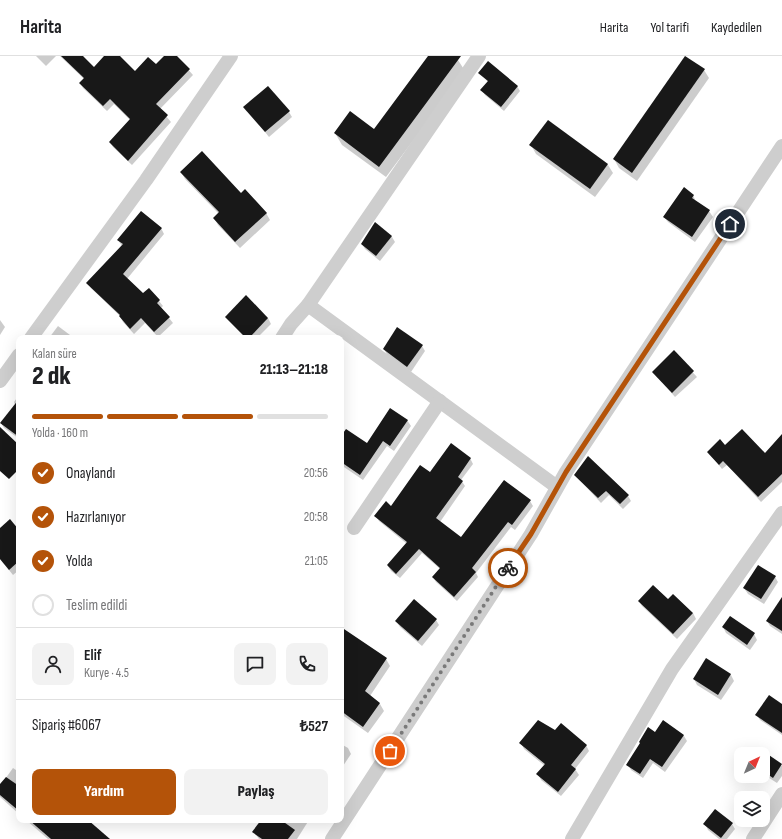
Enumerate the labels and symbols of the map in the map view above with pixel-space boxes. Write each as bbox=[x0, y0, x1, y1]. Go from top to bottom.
pin bbox=[713, 207, 747, 241]
courier bbox=[488, 548, 528, 588]
pin bbox=[373, 734, 407, 768]
north arrow bbox=[734, 747, 770, 783]

